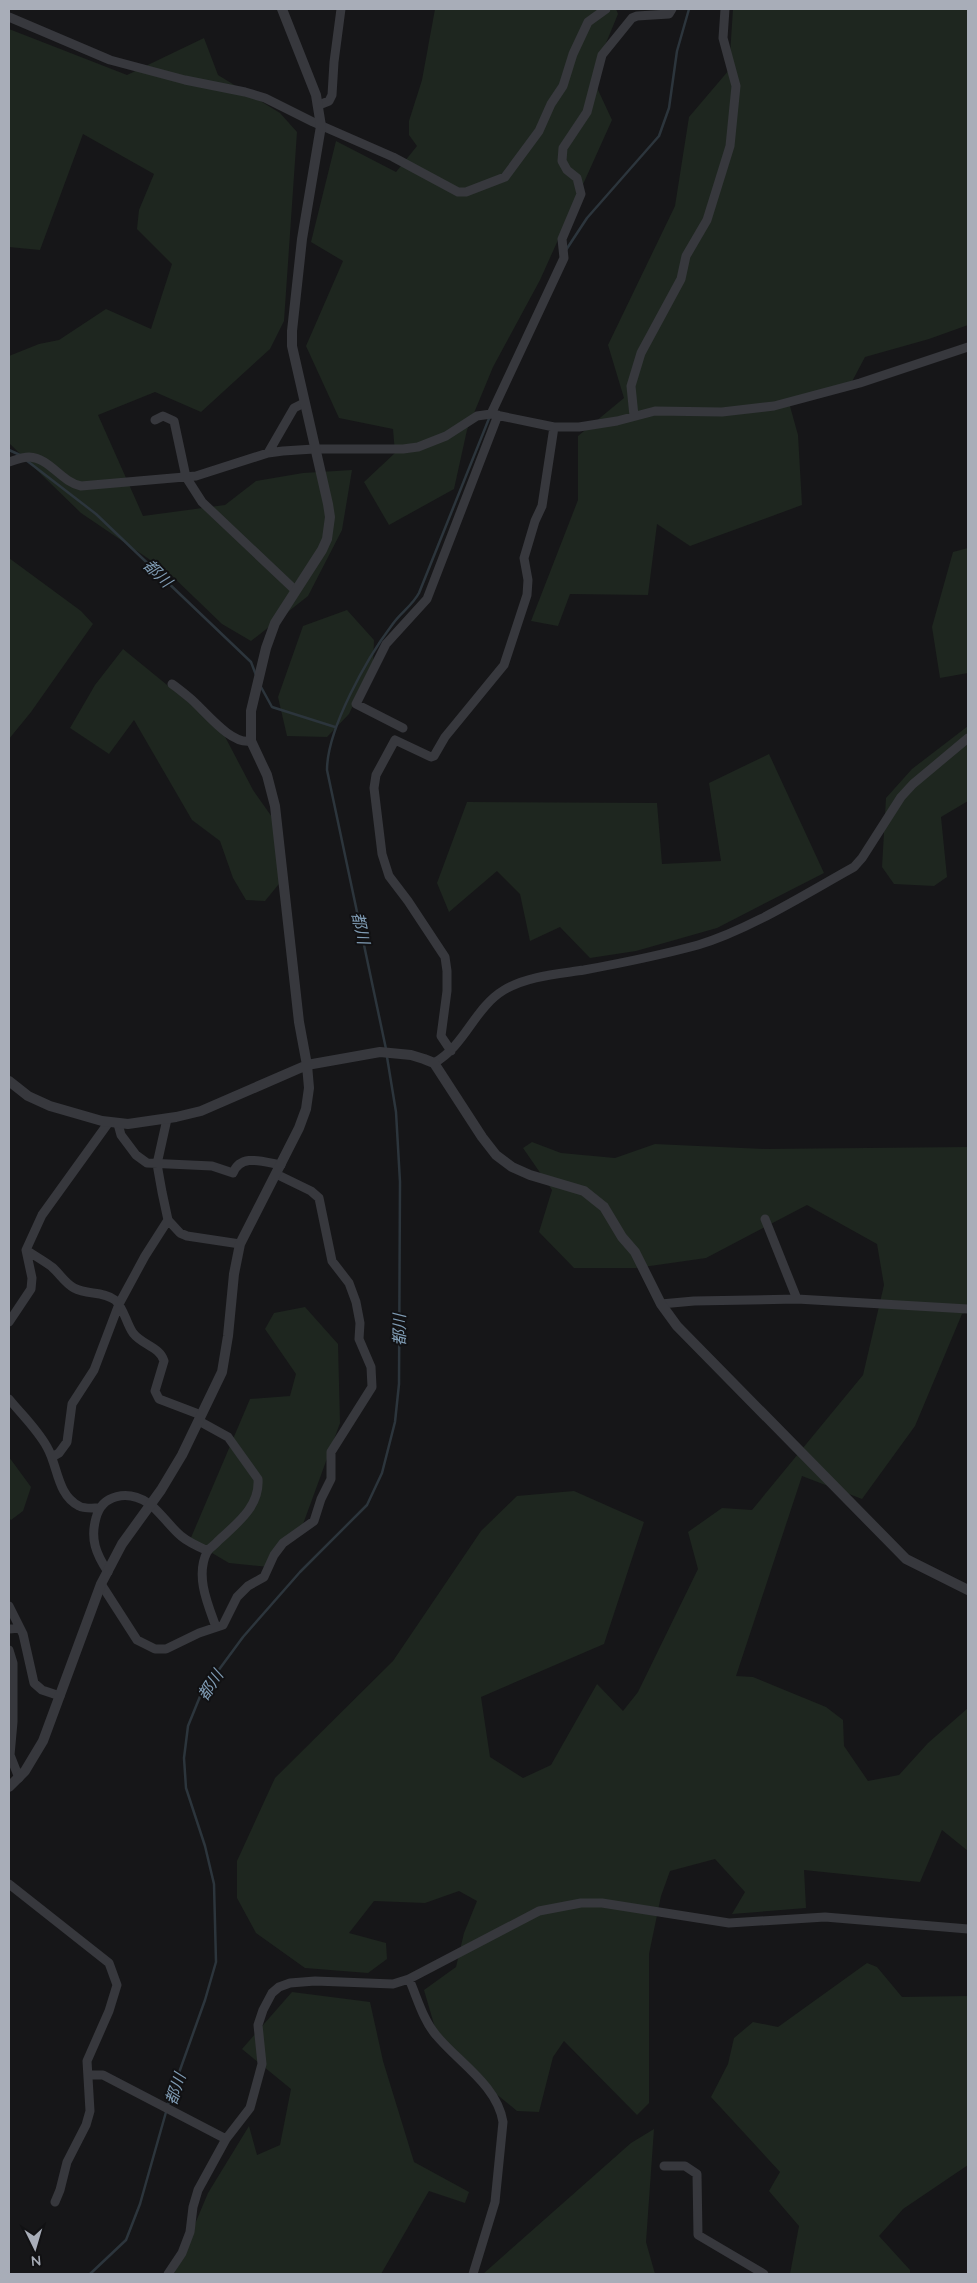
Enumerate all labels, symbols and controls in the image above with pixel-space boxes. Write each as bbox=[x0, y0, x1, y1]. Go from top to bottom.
water label: 都川 bbox=[140, 555, 178, 593]
water label: 都川 bbox=[348, 910, 375, 948]
water label: 都川 bbox=[389, 1312, 409, 1346]
water label: 都川 bbox=[193, 1664, 228, 1704]
water label: 都川 bbox=[161, 2069, 190, 2107]
north arrow bbox=[10, 2223, 60, 2273]
text: N bbox=[30, 2252, 42, 2270]

